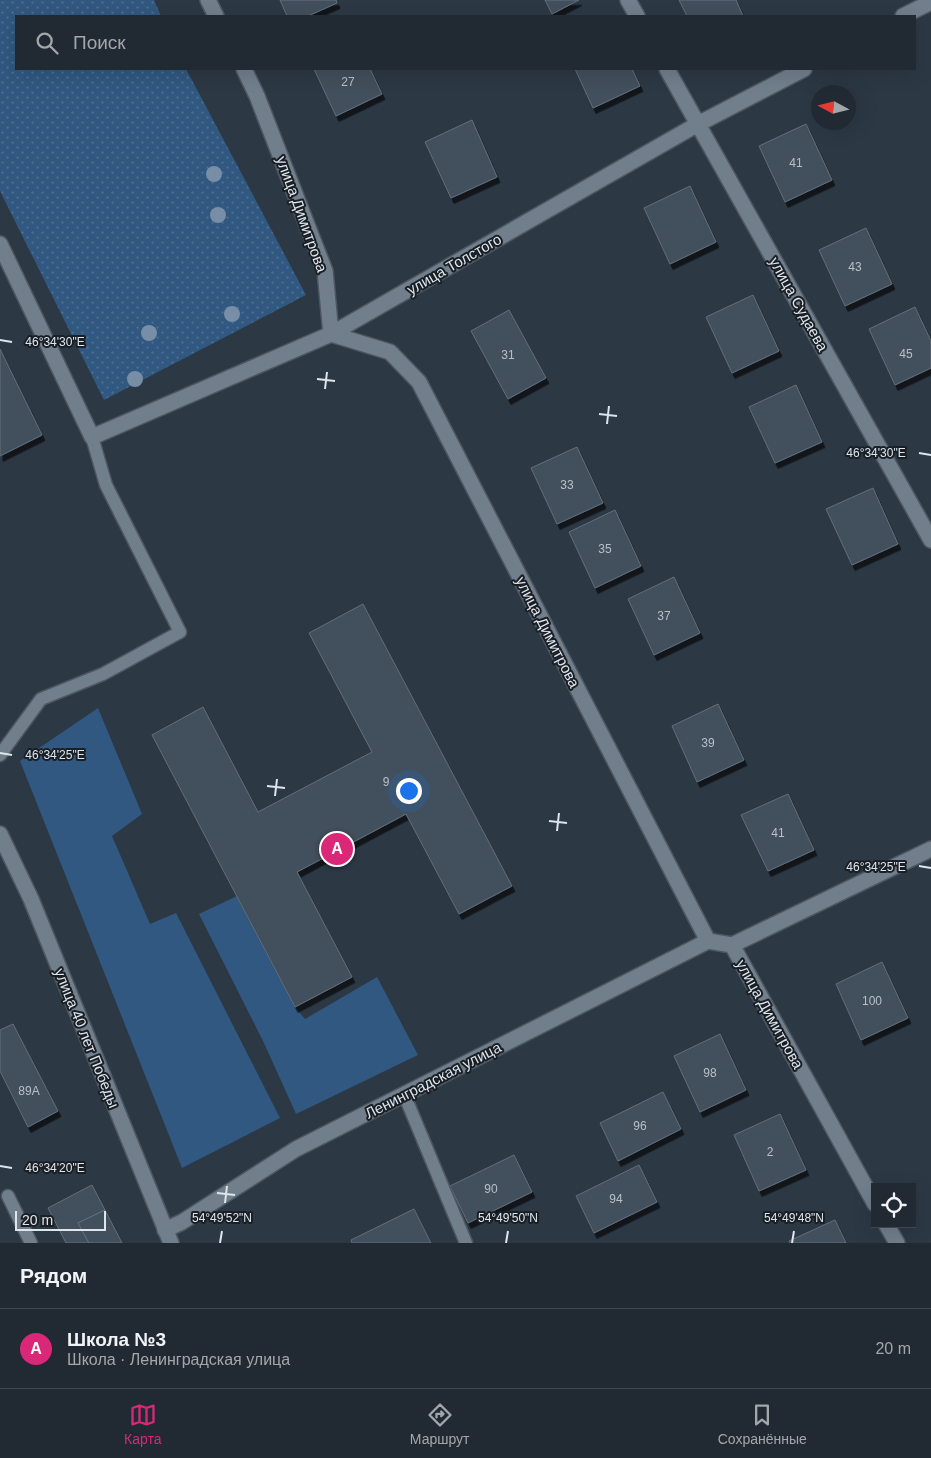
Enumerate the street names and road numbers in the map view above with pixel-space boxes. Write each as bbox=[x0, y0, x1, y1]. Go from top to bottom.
street label: улица Димитрова bbox=[273, 154, 331, 275]
street label: улица Толстого bbox=[404, 230, 504, 298]
street label: улица Судаева bbox=[766, 254, 832, 355]
street label: улица Димитрова bbox=[513, 574, 584, 691]
street label: улица Димитрова bbox=[733, 956, 807, 1072]
street label: улица 40 лет Победы bbox=[51, 966, 123, 1110]
street label: Ленинградская улица bbox=[362, 1038, 504, 1122]

